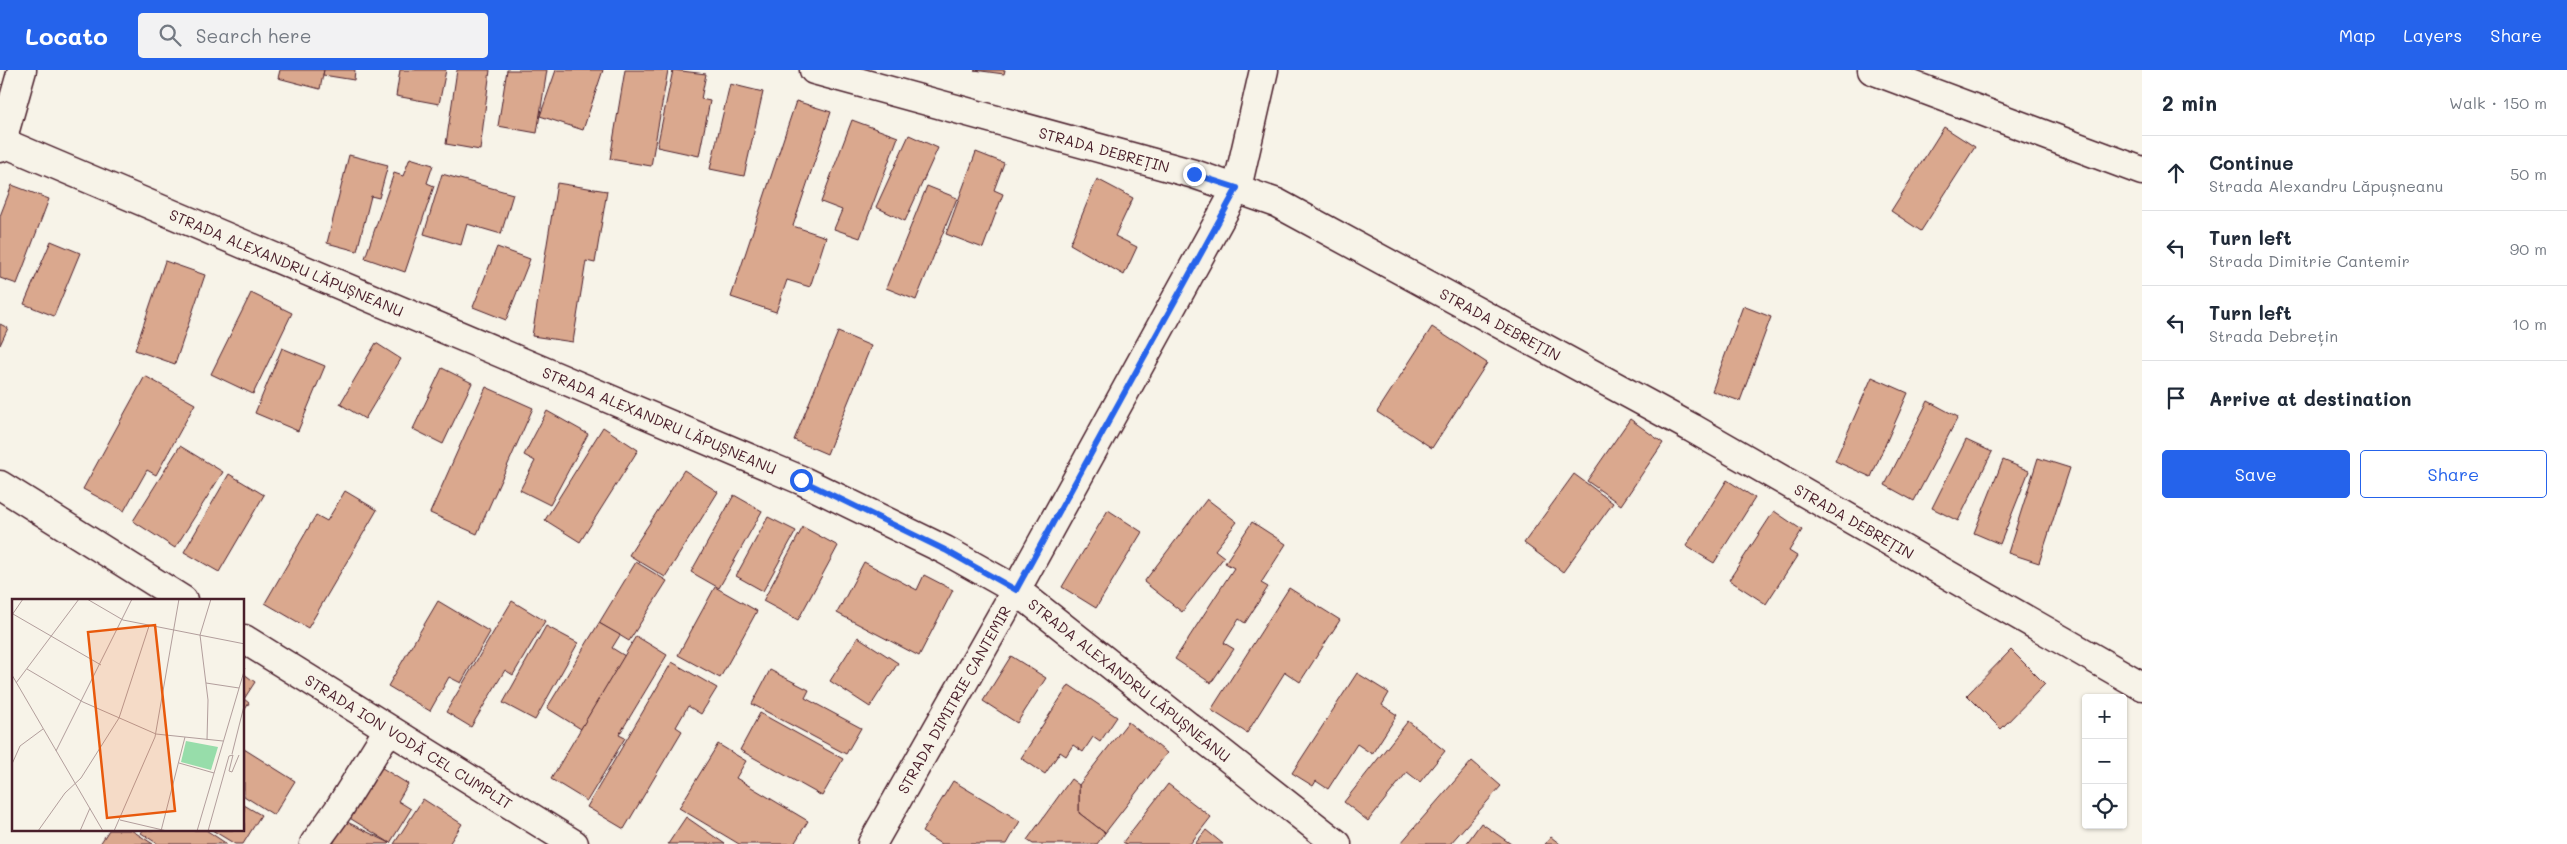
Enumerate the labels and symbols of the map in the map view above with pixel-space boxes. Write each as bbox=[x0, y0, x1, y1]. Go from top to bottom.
street label: STRADA DEBREȚIN bbox=[1037, 122, 1172, 177]
route end bbox=[1183, 163, 1206, 186]
street label: STRADA ALEXANDRU LĂPUȘNEANU bbox=[166, 204, 407, 321]
street label: STRADA DEBREȚIN bbox=[1436, 283, 1564, 365]
street label: STRADA ALEXANDRU LĂPUȘNEANU bbox=[539, 362, 780, 479]
route start bbox=[790, 469, 813, 492]
street label: STRADA DEBREȚIN bbox=[1791, 479, 1918, 563]
street label: STRADA ALEXANDRU LĂPUȘNEANU bbox=[1024, 594, 1235, 766]
inset map bbox=[12, 599, 245, 832]
street label: STRADA DIMITRIE CANTEMIR bbox=[893, 602, 1015, 797]
street label: STRADA ION VODĂ CEL CUMPLIT bbox=[301, 669, 516, 813]

